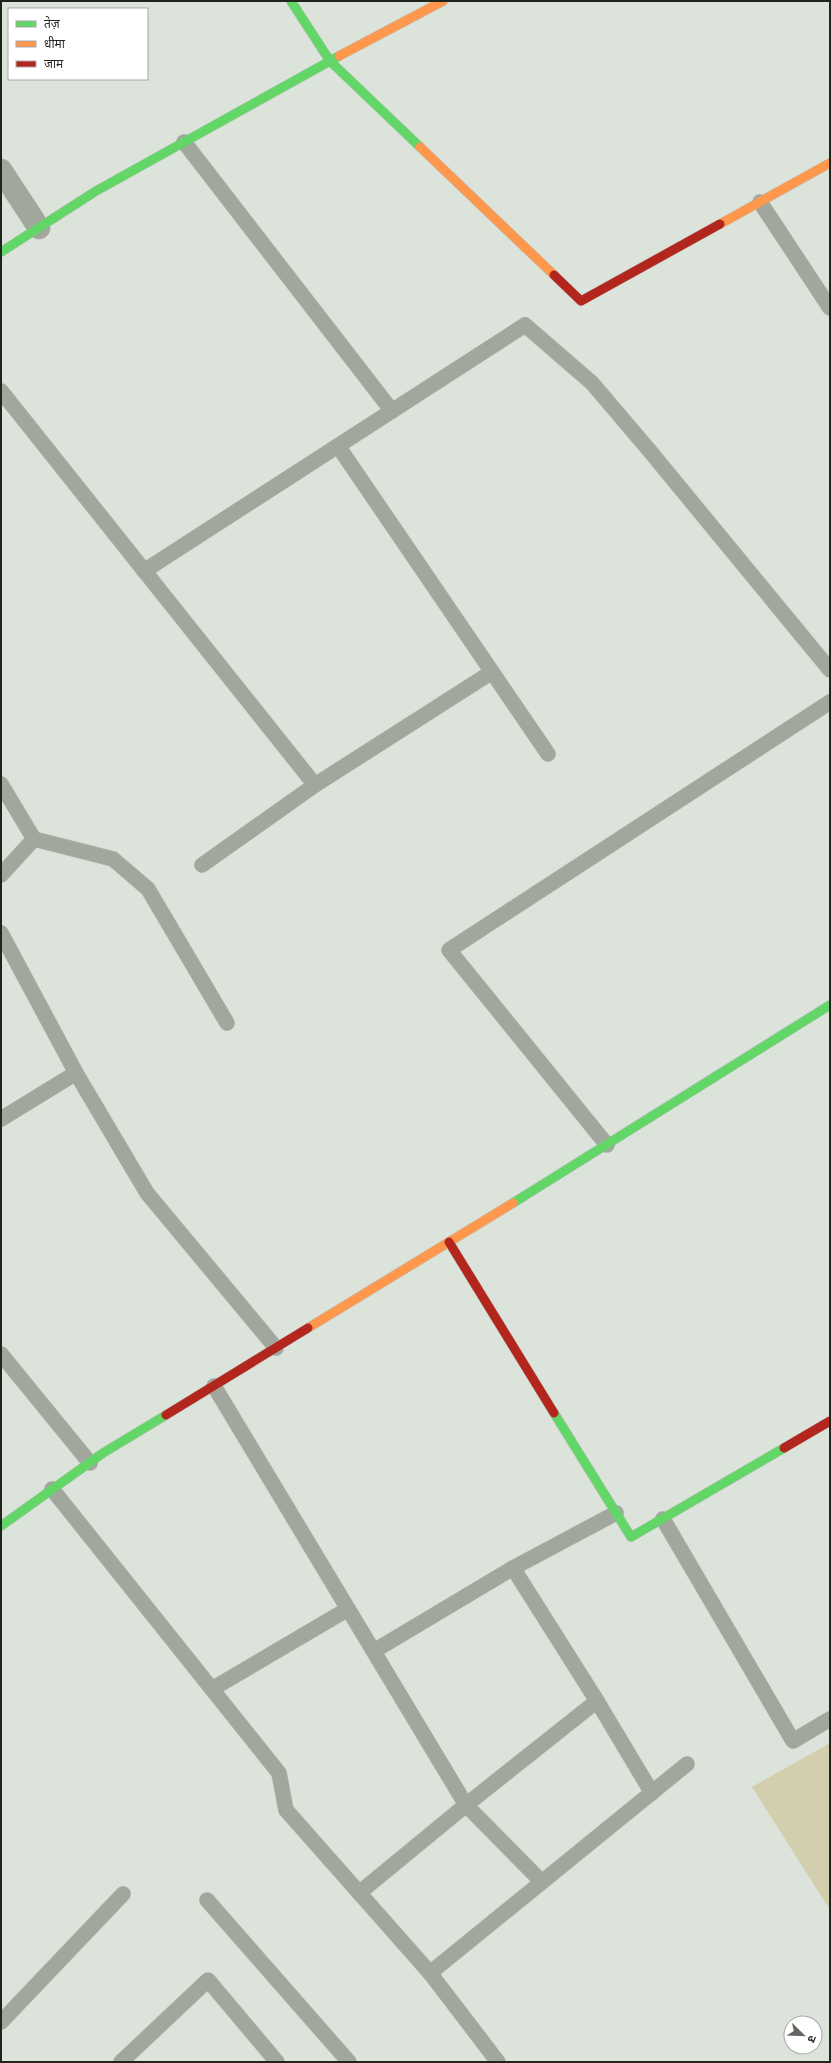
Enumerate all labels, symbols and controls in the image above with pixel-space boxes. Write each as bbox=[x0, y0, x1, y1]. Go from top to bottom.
legend bbox=[8, 8, 148, 80]
text: तेज़ bbox=[44, 15, 61, 33]
text: धीमा bbox=[44, 35, 66, 53]
text: जाम bbox=[44, 55, 64, 73]
north arrow bbox=[783, 2015, 823, 2055]
text: उ bbox=[803, 2033, 821, 2046]

